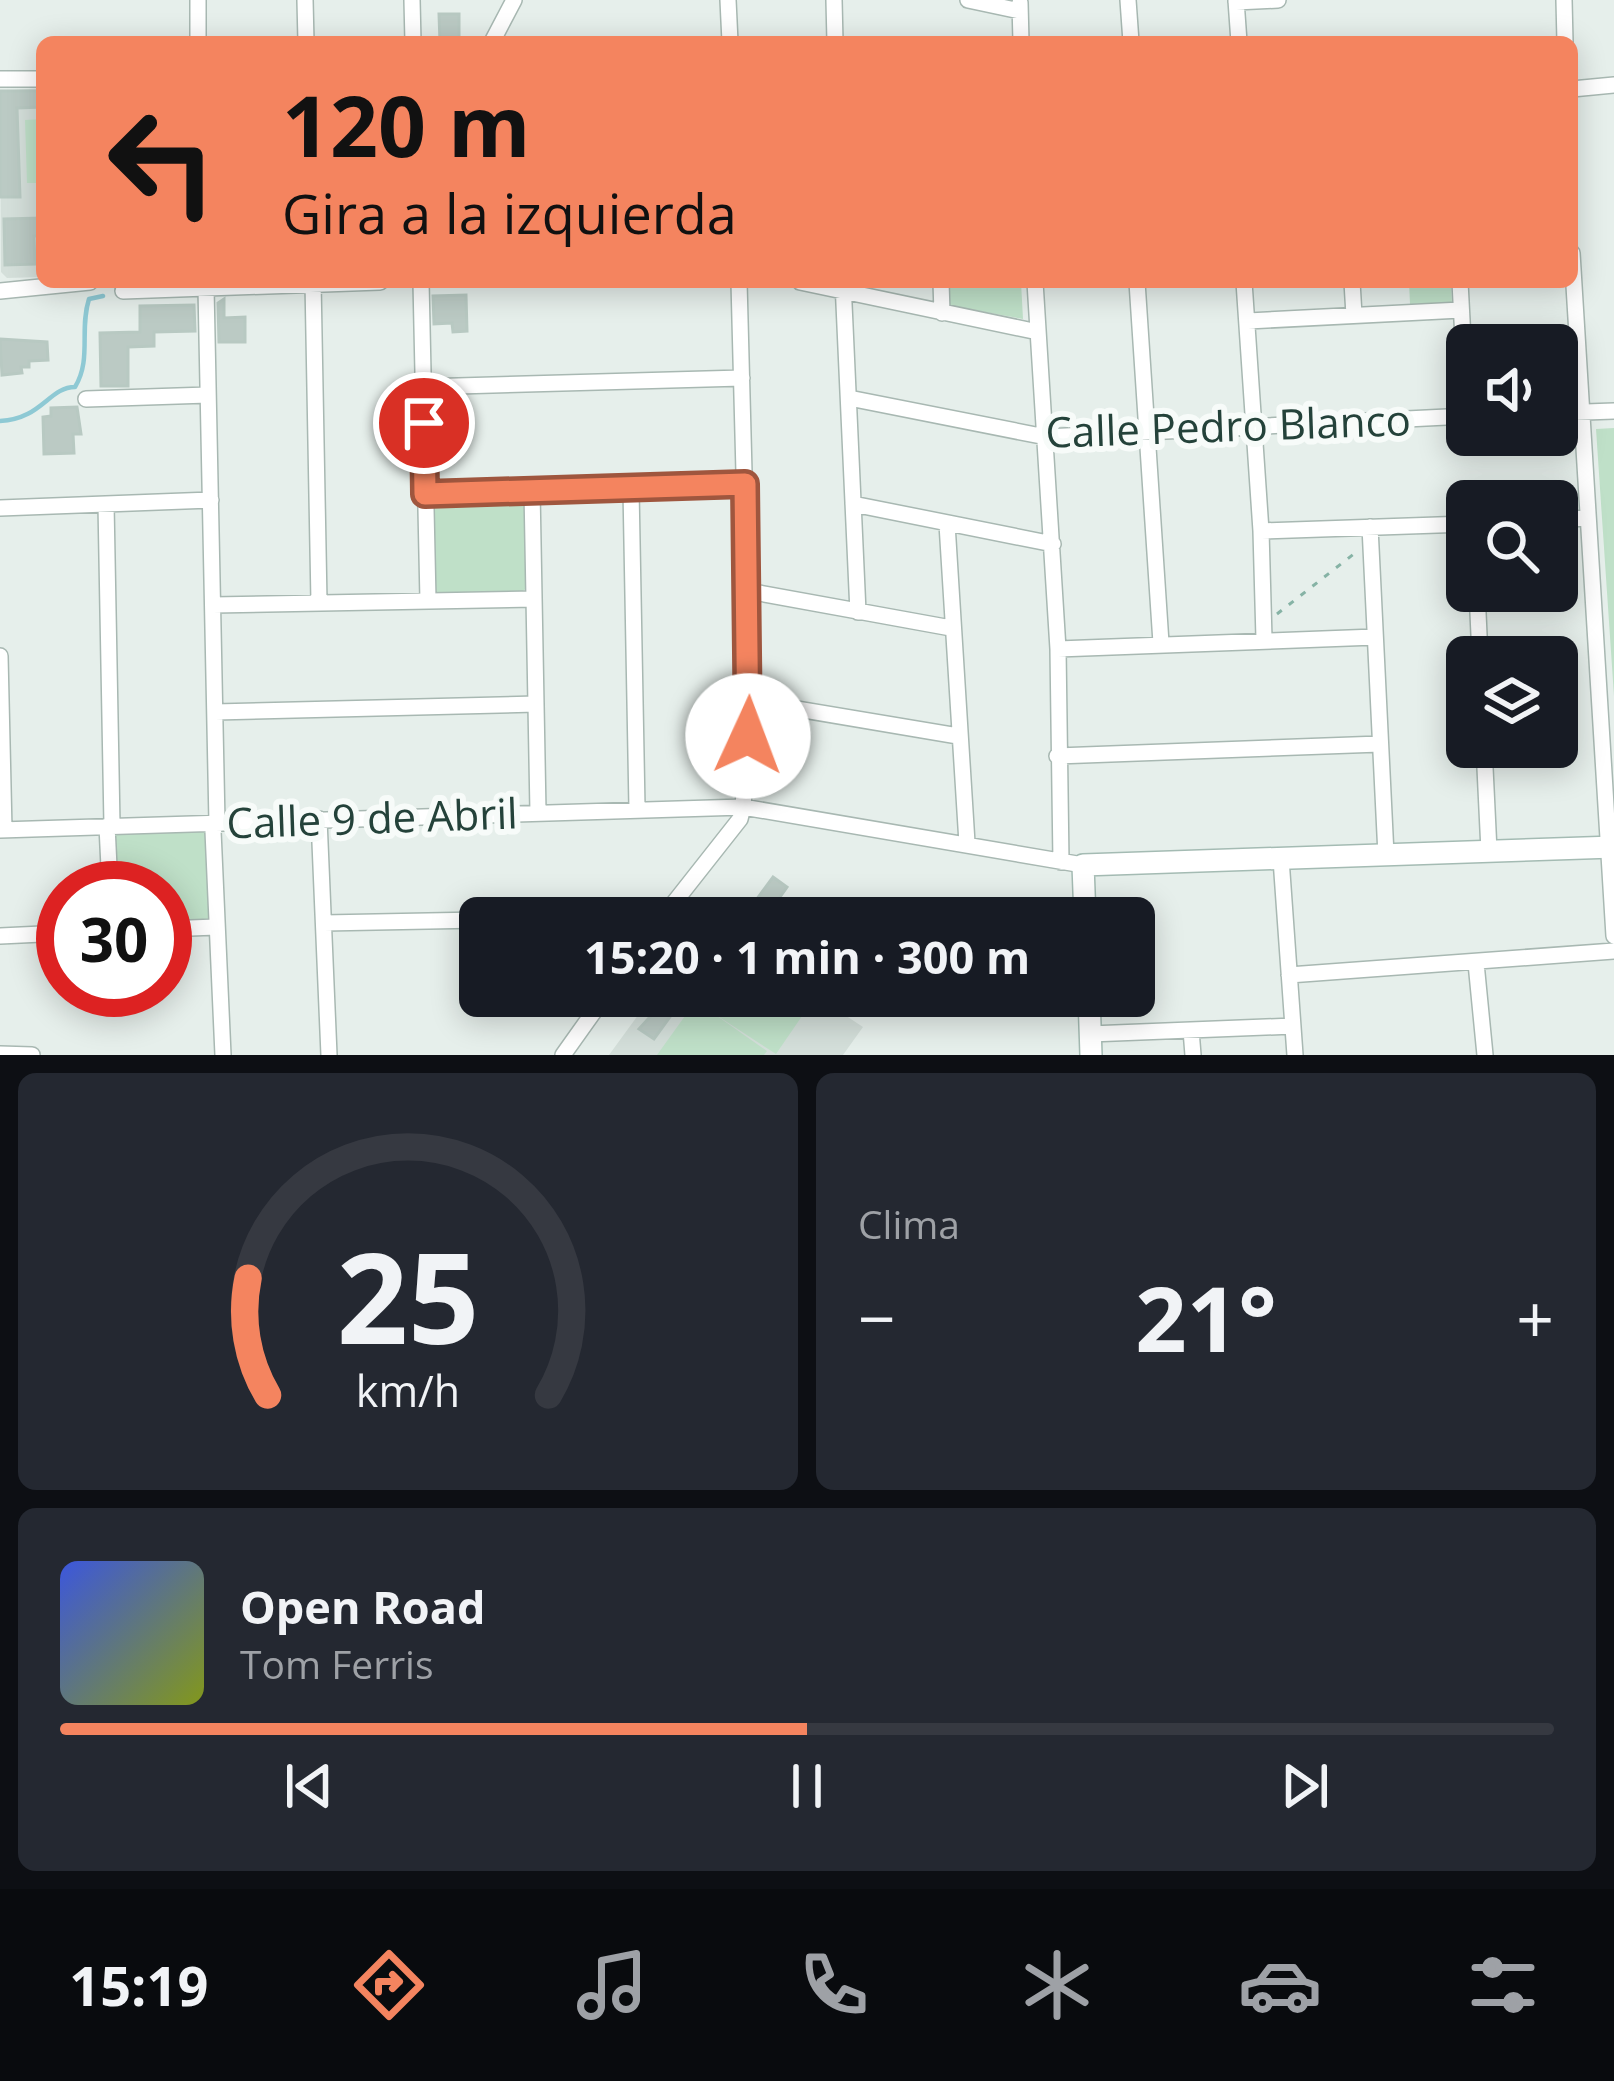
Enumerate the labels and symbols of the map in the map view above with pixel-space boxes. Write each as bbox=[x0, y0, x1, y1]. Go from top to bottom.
pin bbox=[373, 372, 475, 474]
street label: Calle Pedro Blanco bbox=[1044, 390, 1412, 460]
position arrow bbox=[685, 673, 811, 799]
street label: Calle 9 de Abril bbox=[225, 783, 519, 851]
speed limit sign: 30 bbox=[36, 861, 192, 1017]

